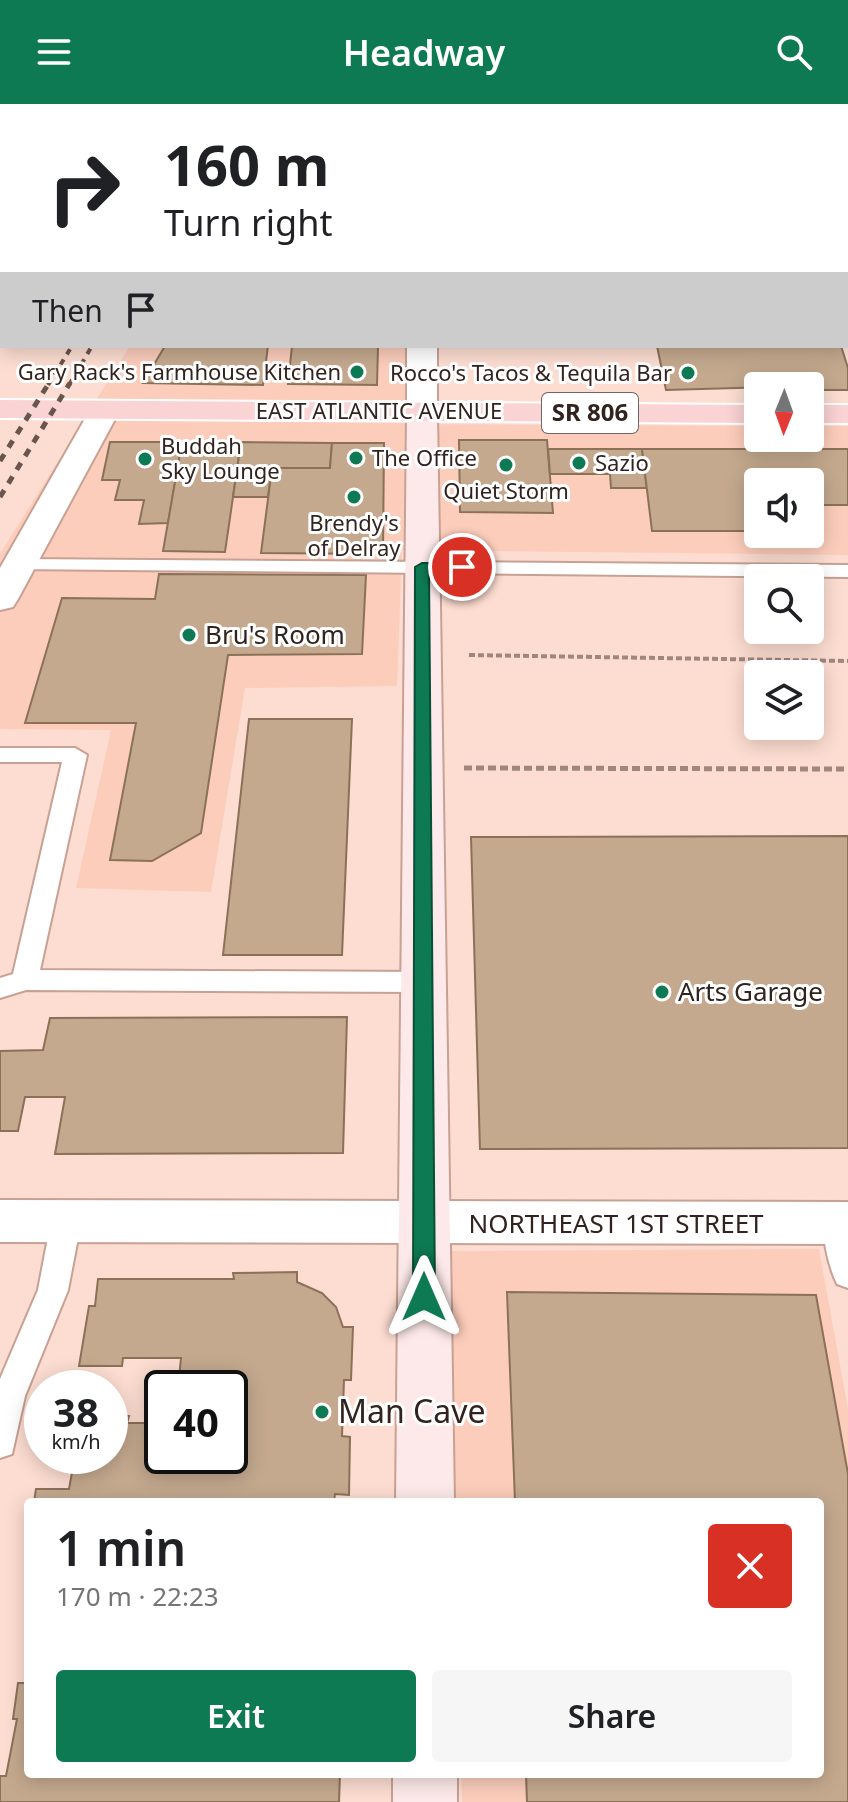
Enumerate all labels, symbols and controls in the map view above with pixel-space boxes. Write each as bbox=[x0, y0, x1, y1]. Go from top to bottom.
text: Headway bbox=[343, 28, 505, 77]
icon: menu bbox=[32, 30, 76, 74]
icon: search bbox=[772, 30, 816, 74]
text: 160 m bbox=[164, 126, 329, 202]
icon: right bbox=[32, 136, 136, 240]
text: Turn right bbox=[164, 198, 332, 247]
icon: arrive bbox=[119, 288, 163, 332]
text: Then bbox=[32, 290, 103, 331]
place label: Gary Rack's Farmhouse Kitchen bbox=[18, 356, 341, 386]
place label: Rocco's Tacos & Tequila Bar bbox=[390, 357, 672, 387]
marker: Gary Rack's Farmhouse Kitchen bbox=[348, 363, 366, 381]
marker: Rocco's Tacos & Tequila Bar bbox=[679, 364, 697, 382]
north arrow bbox=[744, 372, 824, 452]
map controls bbox=[744, 372, 824, 740]
road number: SR 806 bbox=[542, 393, 638, 433]
street label: EAST ATLANTIC AVENUE bbox=[256, 395, 502, 425]
place label: Buddah Sky Lounge bbox=[161, 430, 280, 485]
place label: The Office bbox=[372, 442, 477, 472]
place label: Sazio bbox=[595, 447, 649, 477]
marker: The Office bbox=[347, 449, 365, 467]
marker: Buddah Sky Lounge bbox=[136, 450, 154, 468]
marker: Sazio bbox=[570, 454, 588, 472]
marker: Quiet Storm bbox=[497, 456, 515, 474]
button: sound bbox=[744, 468, 824, 548]
place label: Quiet Storm bbox=[443, 475, 569, 505]
marker: Brendy's of Delray bbox=[345, 488, 363, 506]
place label: Brendy's of Delray bbox=[308, 507, 401, 562]
pin bbox=[428, 533, 496, 601]
icon: arrive bbox=[440, 545, 484, 589]
button: search bbox=[744, 564, 824, 644]
place label: Bru's Room bbox=[205, 616, 345, 652]
marker: Bru's Room bbox=[180, 626, 198, 644]
button: layers bbox=[744, 660, 824, 740]
place label: Arts Garage bbox=[678, 973, 823, 1009]
marker: Arts Garage bbox=[653, 983, 671, 1001]
street label: NORTHEAST 1ST STREET bbox=[468, 1205, 764, 1241]
position arrow bbox=[382, 1255, 466, 1339]
speed limit sign: 40 bbox=[144, 1370, 248, 1474]
text: 38 bbox=[53, 1384, 99, 1439]
place label: Man Cave bbox=[338, 1389, 486, 1432]
marker: Man Cave bbox=[313, 1403, 331, 1421]
text: km/h bbox=[51, 1428, 101, 1455]
text: 1 min bbox=[56, 1515, 186, 1580]
button: close bbox=[708, 1524, 792, 1608]
text: 170 m · 22:23 bbox=[56, 1578, 219, 1614]
button: Exit bbox=[56, 1670, 416, 1762]
button: Share bbox=[432, 1670, 792, 1762]

